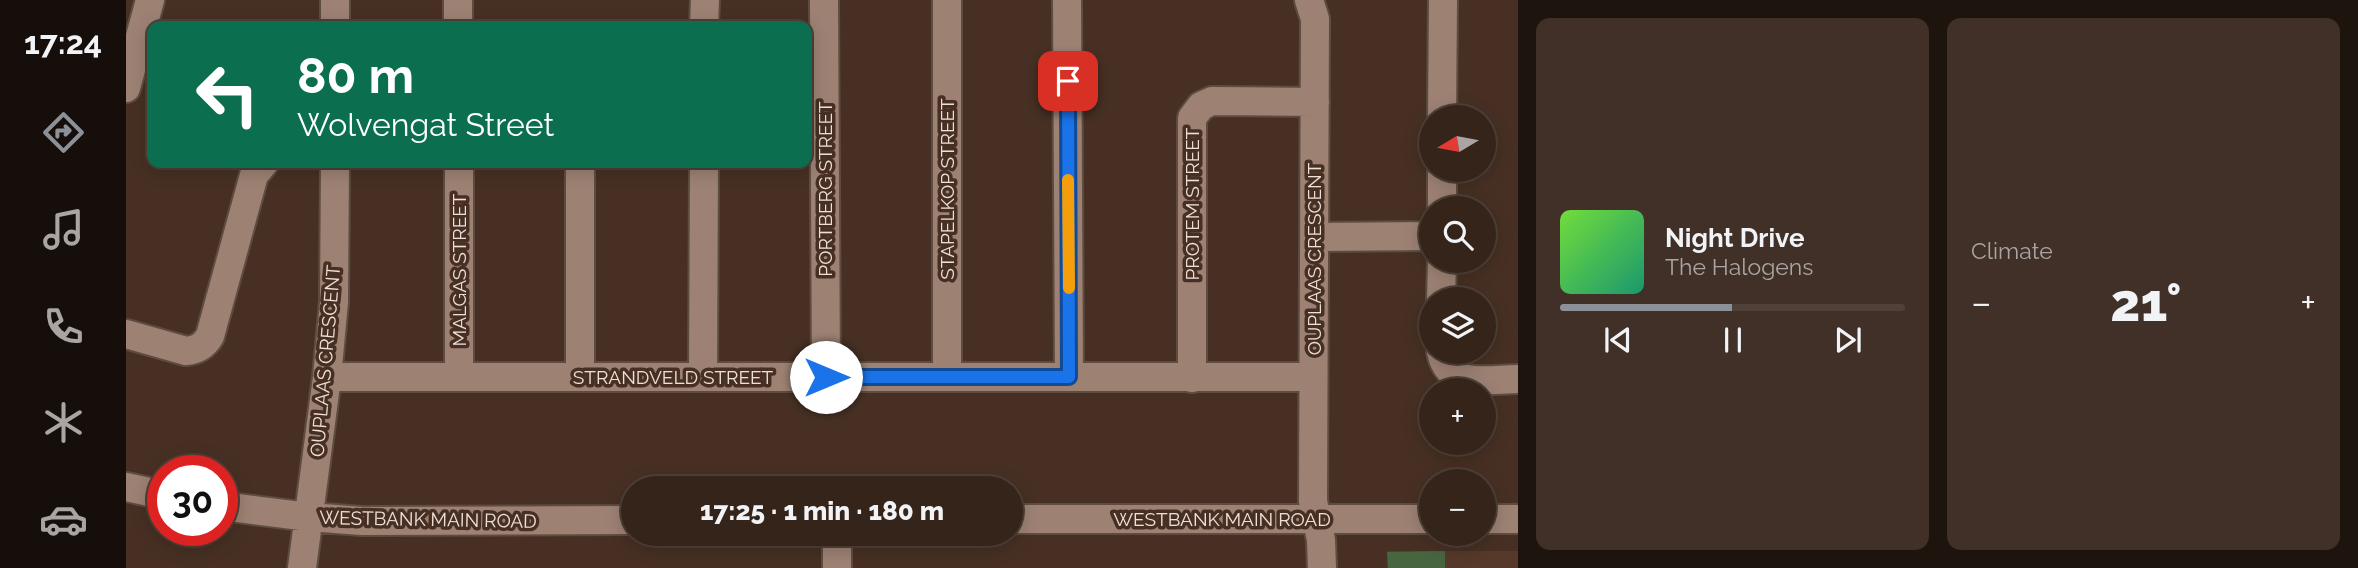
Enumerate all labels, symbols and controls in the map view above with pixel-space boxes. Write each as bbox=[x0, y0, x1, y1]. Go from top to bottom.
text: 17:24 bbox=[24, 24, 102, 61]
text: 80 m bbox=[297, 47, 414, 104]
icon: left bbox=[182, 49, 273, 140]
pin bbox=[1038, 51, 1098, 111]
icon: arrive bbox=[1049, 62, 1087, 100]
street label: STAPELKOP STREET bbox=[936, 98, 958, 280]
street label: PORTBERG STREET bbox=[814, 101, 836, 277]
north arrow bbox=[1419, 105, 1496, 182]
map controls bbox=[1419, 105, 1496, 546]
text: Wolvengat Street bbox=[297, 106, 554, 143]
icon: directions bbox=[39, 108, 88, 157]
street label: PROTEM STREET bbox=[1181, 127, 1203, 280]
street label: OUPLAAS CRESCENT bbox=[1303, 162, 1325, 355]
street label: MALGAS STREET bbox=[448, 193, 470, 346]
button: search bbox=[1419, 196, 1496, 273]
icon: music bbox=[39, 205, 88, 254]
text: Night Drive bbox=[1665, 223, 1804, 253]
text: Climate bbox=[1971, 237, 2053, 264]
text: The Halogens bbox=[1665, 253, 1813, 280]
street label: OUPLAAS CRESCENT bbox=[306, 264, 344, 458]
text: 21° bbox=[2110, 272, 2181, 333]
text: − bbox=[1971, 280, 1991, 325]
text: + bbox=[2300, 280, 2316, 325]
button: layers bbox=[1419, 287, 1496, 364]
icon: phone bbox=[39, 302, 88, 351]
icon: previous bbox=[1599, 321, 1637, 359]
icon: pause bbox=[1714, 321, 1752, 359]
icon: next bbox=[1829, 321, 1867, 359]
position arrow bbox=[789, 340, 863, 414]
street label: STRANDVELD STREET bbox=[573, 366, 774, 388]
button: + bbox=[1419, 378, 1496, 455]
icon: climate bbox=[39, 398, 88, 447]
speed limit sign: 30 bbox=[147, 455, 238, 546]
button: − bbox=[1419, 469, 1496, 546]
icon: car bbox=[39, 495, 88, 544]
text: 17:25 · 1 min · 180 m bbox=[700, 496, 944, 526]
street label: WESTBANK MAIN ROAD bbox=[319, 506, 537, 532]
street label: WESTBANK MAIN ROAD bbox=[1113, 508, 1331, 530]

